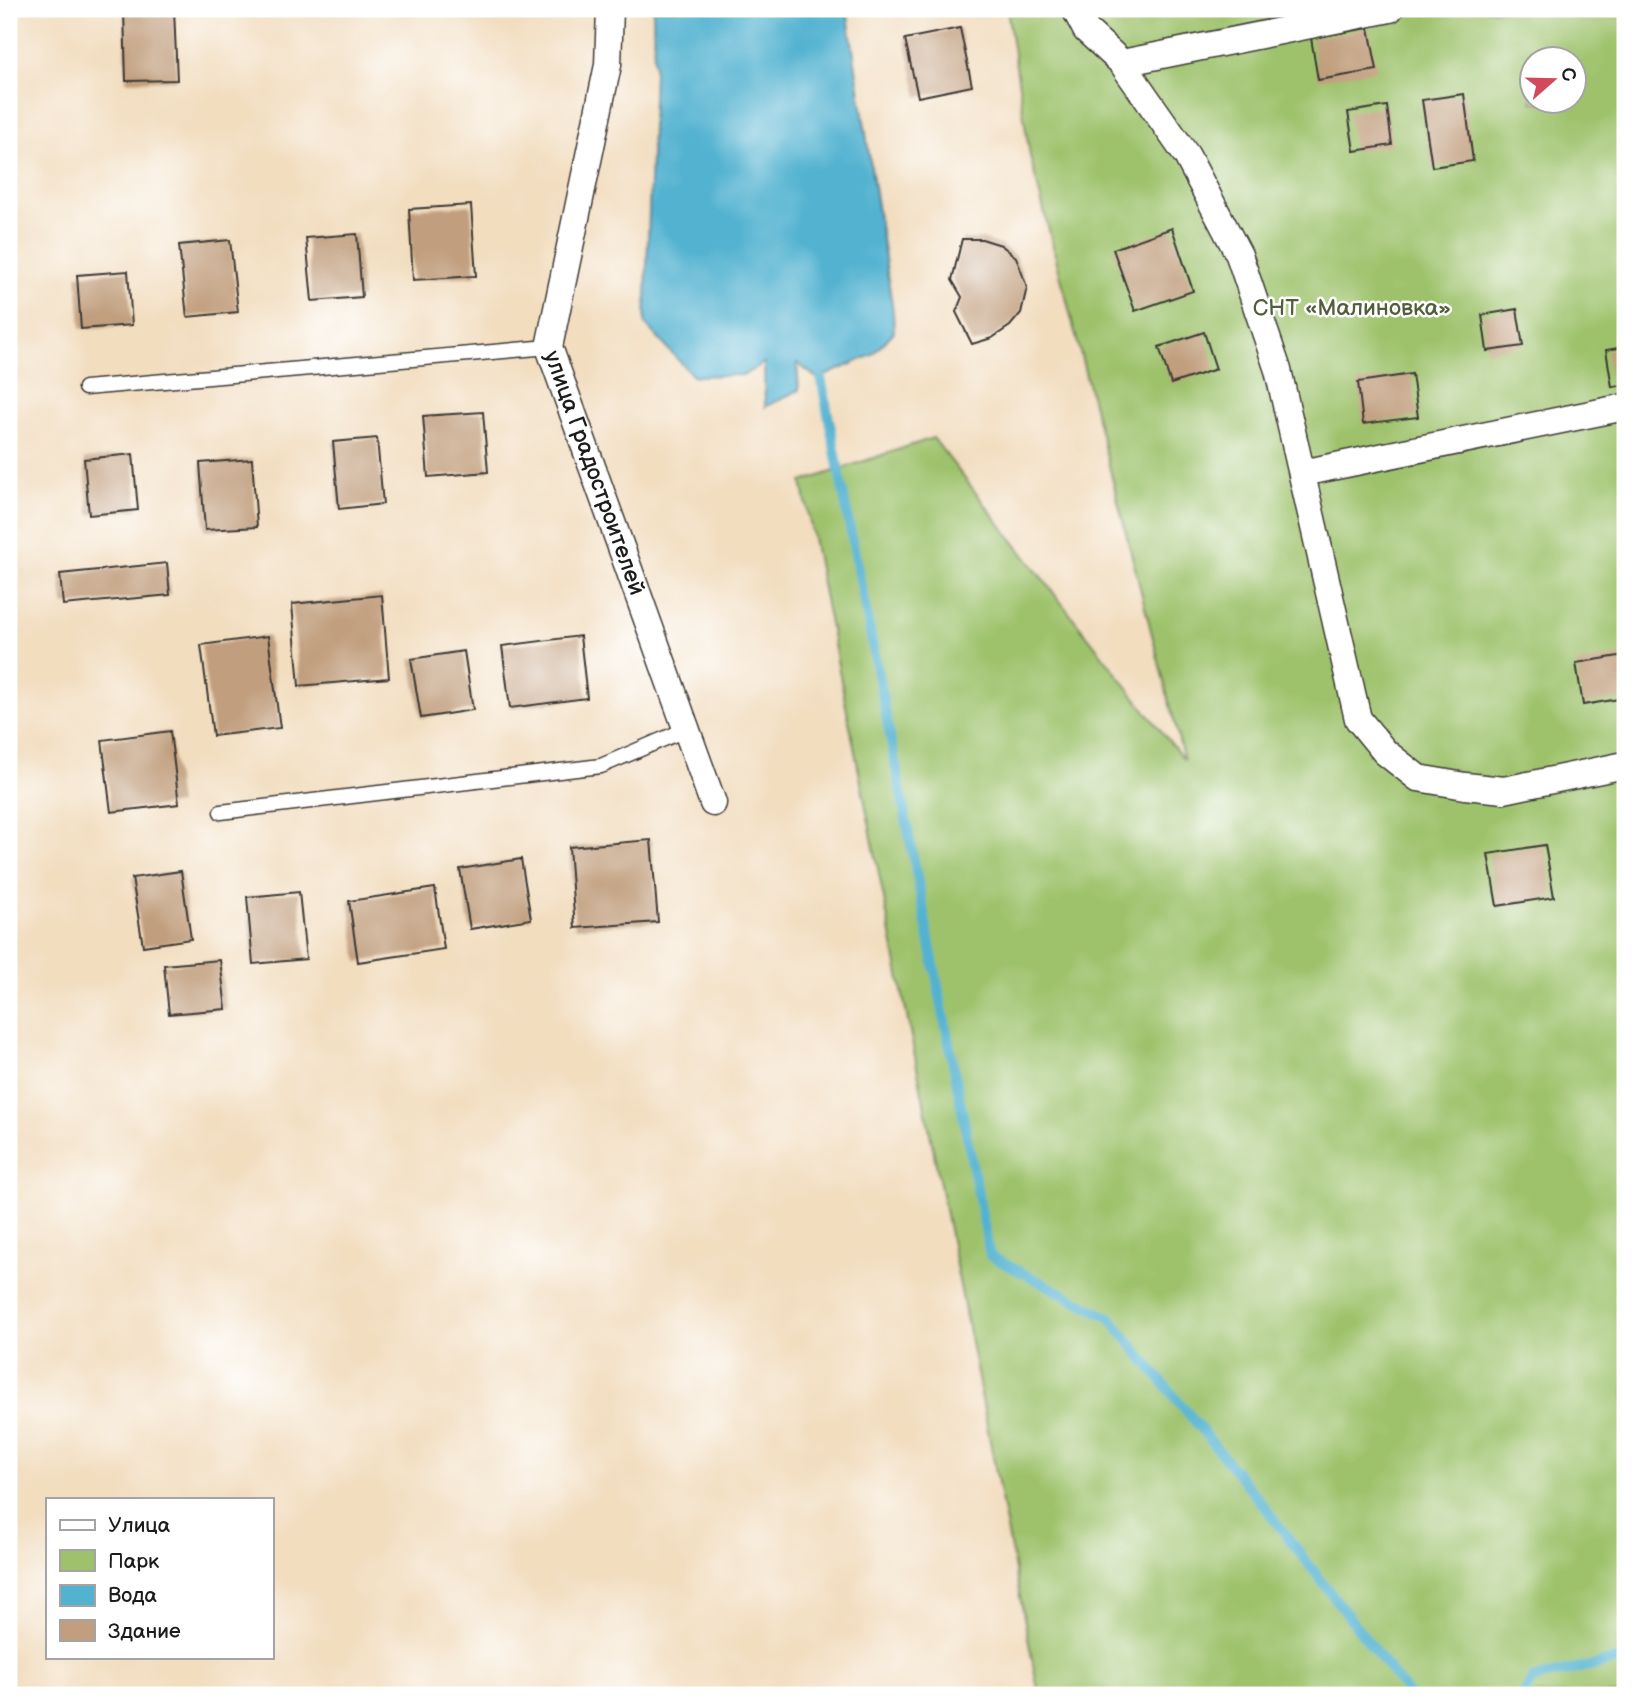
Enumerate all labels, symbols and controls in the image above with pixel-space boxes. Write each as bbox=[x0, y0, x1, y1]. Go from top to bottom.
north arrow bbox=[1518, 46, 1588, 116]
text: С bbox=[1554, 65, 1581, 85]
park label: СНТ «Малиновка» bbox=[1253, 294, 1451, 322]
street label: улица Градостроителей bbox=[538, 347, 651, 599]
legend bbox=[46, 1498, 273, 1658]
text: Улица bbox=[108, 1513, 171, 1538]
text: Парк bbox=[108, 1549, 159, 1574]
text: Вода bbox=[108, 1583, 157, 1608]
text: Здание bbox=[108, 1619, 181, 1644]

